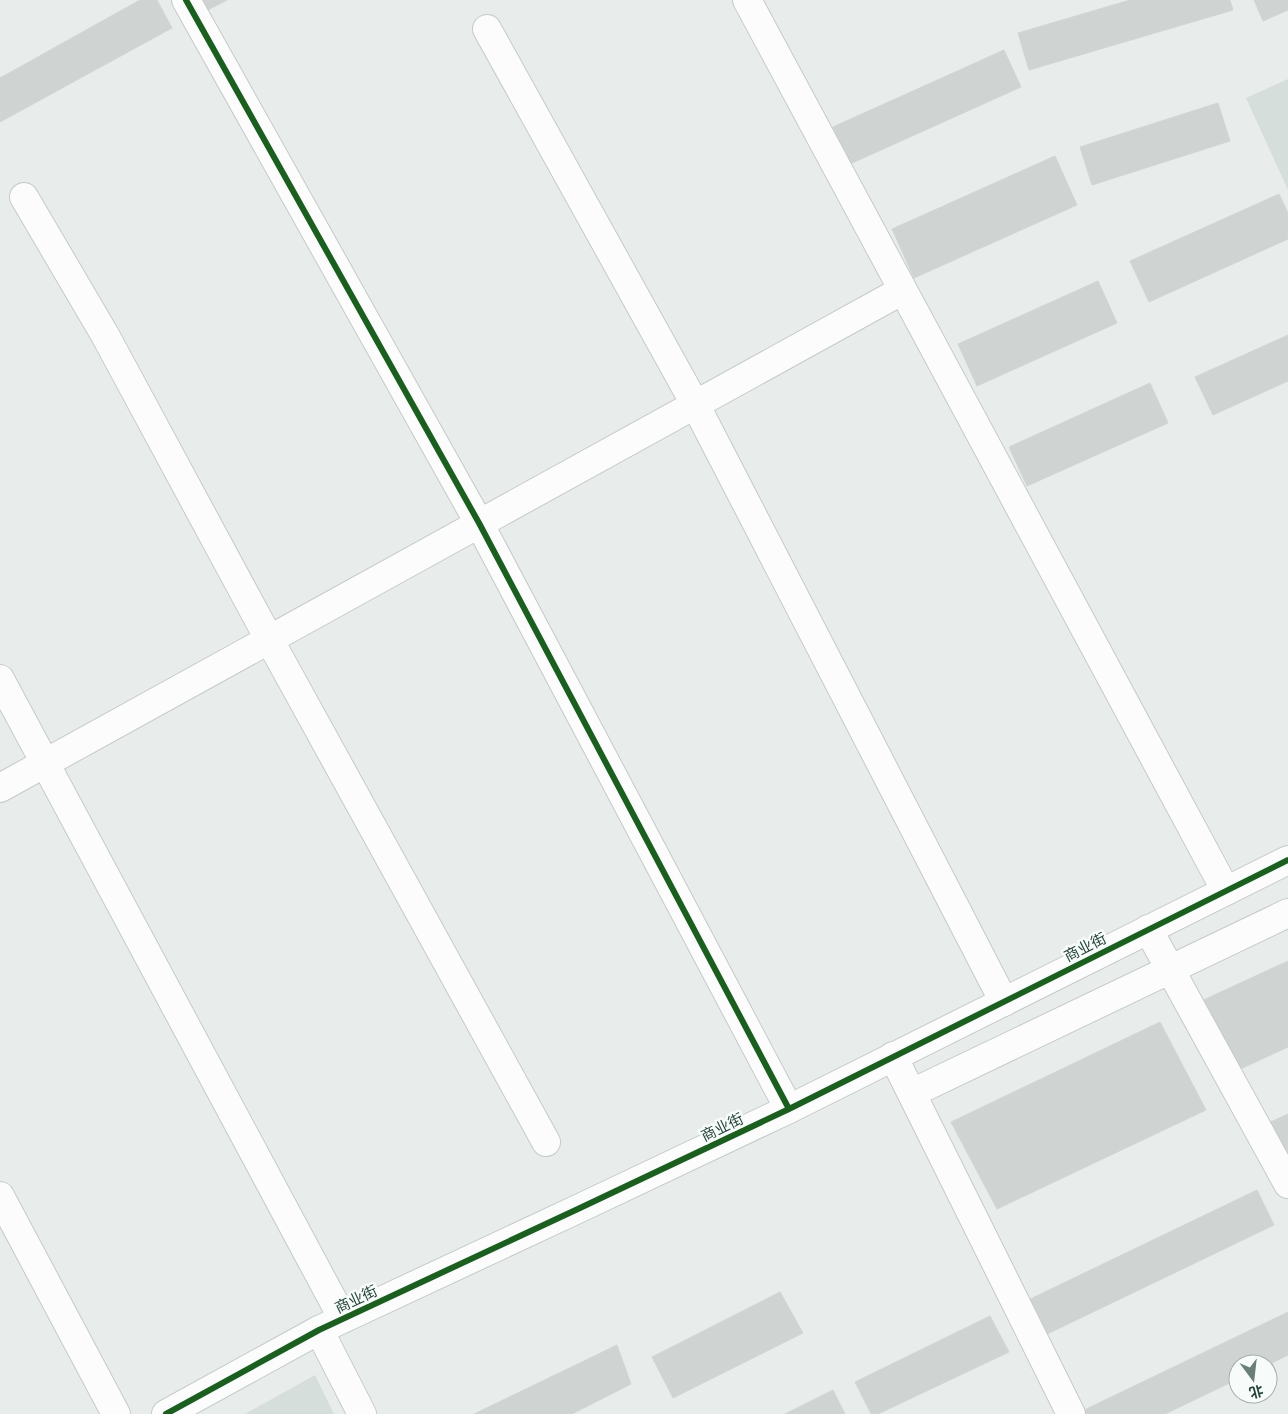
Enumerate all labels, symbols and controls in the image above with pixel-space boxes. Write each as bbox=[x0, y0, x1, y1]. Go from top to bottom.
street label: 商业街 bbox=[1060, 927, 1110, 967]
street label: 商业街 bbox=[697, 1107, 747, 1147]
street label: 商业街 bbox=[331, 1279, 381, 1319]
north arrow bbox=[1228, 1354, 1278, 1404]
text: 北 bbox=[1247, 1380, 1266, 1404]

